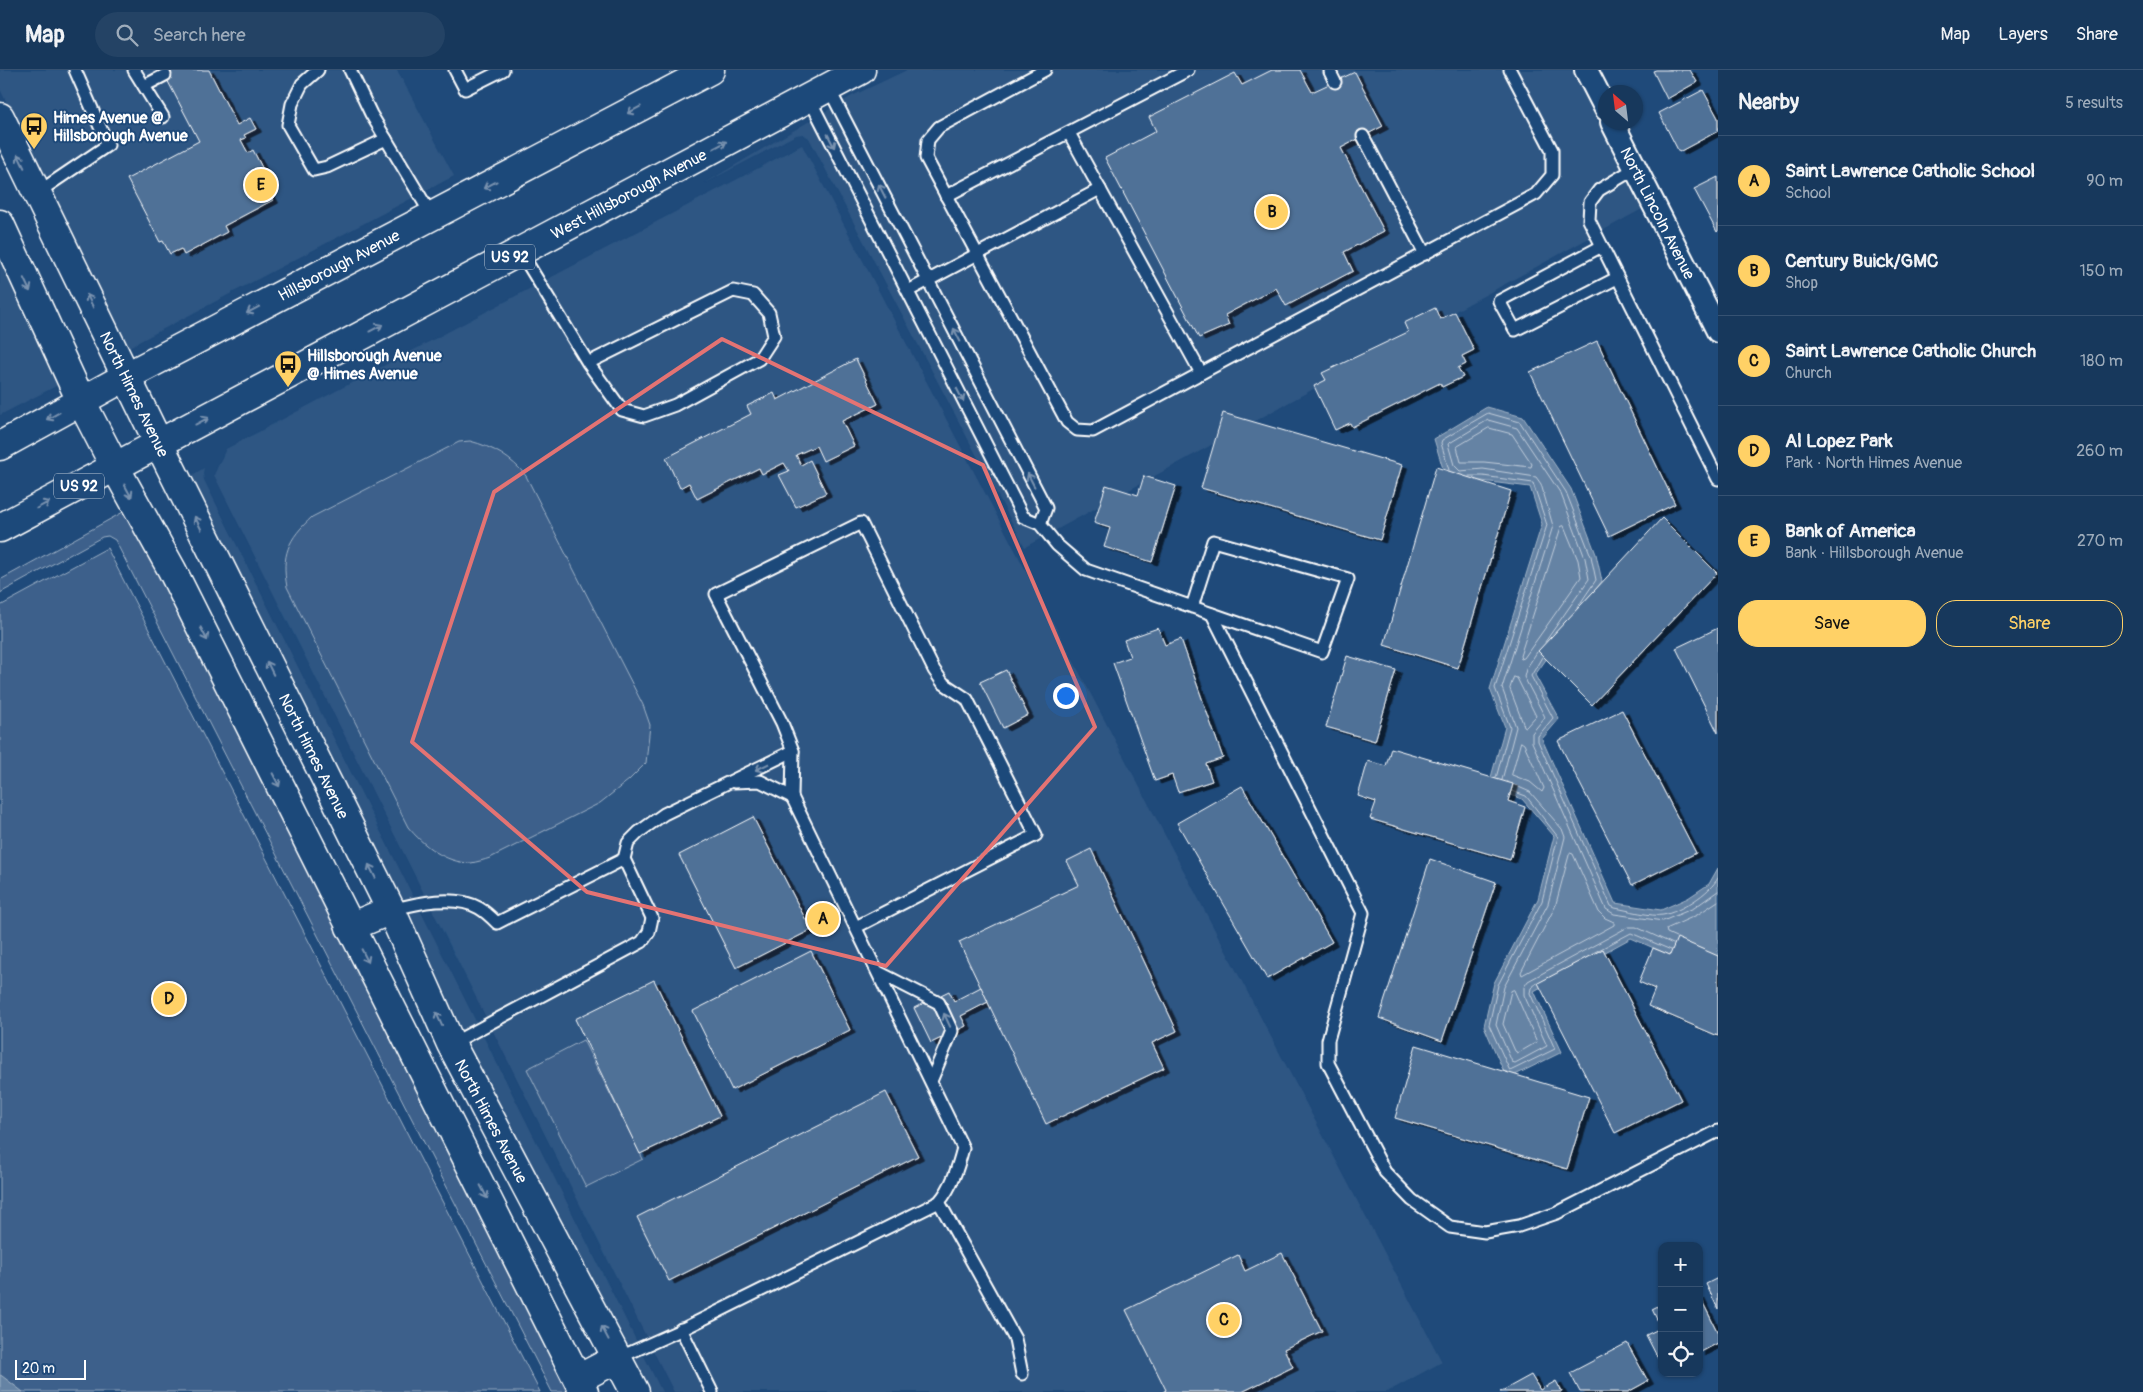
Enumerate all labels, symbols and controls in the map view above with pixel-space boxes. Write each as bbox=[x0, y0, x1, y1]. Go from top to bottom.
search box bbox=[95, 12, 445, 57]
text: Map bbox=[25, 20, 65, 49]
icon: search bbox=[113, 21, 141, 49]
text: Search here bbox=[153, 23, 246, 47]
text: Map bbox=[1941, 23, 1970, 46]
text: Layers bbox=[1998, 23, 2048, 46]
text: Share bbox=[2076, 23, 2118, 46]
north arrow bbox=[1598, 85, 1643, 130]
text: Nearby bbox=[1738, 89, 1799, 116]
text: 5 results bbox=[2065, 93, 2123, 113]
one-way arrow bbox=[627, 106, 642, 115]
place label: Himes Avenue @ Hillsborough Avenue bbox=[53, 108, 189, 146]
bus stop icon: Himes Avenue @ Hillsborough Avenue bbox=[19, 111, 49, 150]
one-way arrow bbox=[827, 133, 836, 148]
one-way arrow bbox=[713, 140, 728, 150]
street label: North Lincoln Avenue bbox=[1615, 144, 1699, 283]
street label: West Hillsborough Avenue bbox=[548, 145, 710, 244]
one-way arrow bbox=[16, 153, 26, 168]
text: Saint Lawrence Catholic School bbox=[1785, 159, 2035, 183]
pin: E bbox=[245, 166, 277, 204]
text: A bbox=[1749, 171, 1759, 191]
text: 90 m bbox=[2086, 171, 2123, 191]
one-way arrow bbox=[483, 181, 498, 190]
text: School bbox=[1785, 183, 1831, 203]
one-way arrow bbox=[877, 184, 886, 199]
pin: B bbox=[1256, 193, 1288, 231]
street label: Hillsborough Avenue bbox=[275, 226, 403, 306]
road number: US 92 bbox=[485, 244, 535, 270]
text: Century Buick/GMC bbox=[1785, 249, 1939, 273]
text: B bbox=[1749, 261, 1759, 281]
text: 150 m bbox=[2079, 261, 2123, 281]
text: Shop bbox=[1785, 273, 1818, 293]
one-way arrow bbox=[23, 277, 33, 292]
one-way arrow bbox=[85, 294, 94, 309]
one-way arrow bbox=[246, 305, 261, 315]
one-way arrow bbox=[368, 323, 383, 332]
street label: North Himes Avenue bbox=[95, 328, 173, 461]
one-way arrow bbox=[952, 328, 962, 343]
text: Saint Lawrence Catholic Church bbox=[1785, 339, 2036, 363]
place label: Hillsborough Avenue @ Himes Avenue bbox=[307, 346, 443, 384]
bus stop icon: Hillsborough Avenue @ Himes Avenue bbox=[273, 349, 303, 388]
text: C bbox=[1749, 351, 1759, 371]
text: 180 m bbox=[2080, 351, 2123, 371]
text: Church bbox=[1785, 363, 1832, 383]
one-way arrow bbox=[956, 387, 965, 402]
one-way arrow bbox=[46, 411, 61, 421]
one-way arrow bbox=[194, 416, 209, 425]
text: Al Lopez Park bbox=[1785, 429, 1893, 453]
text: D bbox=[1749, 441, 1759, 461]
text: 260 m bbox=[2076, 441, 2123, 461]
text: Park · North Himes Avenue bbox=[1785, 453, 1962, 473]
one-way arrow bbox=[1026, 473, 1036, 488]
road number: US 92 bbox=[54, 474, 104, 498]
one-way arrow bbox=[123, 483, 133, 497]
one-way arrow bbox=[35, 500, 50, 509]
one-way arrow bbox=[193, 515, 203, 530]
text: Bank of America bbox=[1785, 519, 1916, 543]
text: E bbox=[1750, 531, 1758, 551]
text: 270 m bbox=[2077, 531, 2123, 551]
text: Bank · Hillsborough Avenue bbox=[1785, 543, 1963, 563]
button: Save bbox=[1738, 600, 1926, 647]
button: Share bbox=[1936, 600, 2123, 647]
one-way arrow bbox=[199, 626, 209, 641]
one-way arrow bbox=[265, 661, 275, 676]
your location bbox=[1053, 683, 1079, 709]
street label: North Himes Avenue bbox=[274, 690, 353, 822]
one-way arrow bbox=[754, 762, 769, 772]
one-way arrow bbox=[271, 772, 281, 787]
one-way arrow bbox=[367, 864, 376, 879]
pin: A bbox=[807, 900, 839, 938]
one-way arrow bbox=[361, 948, 370, 963]
pin: D bbox=[153, 980, 185, 1018]
one-way arrow bbox=[434, 1012, 444, 1027]
one-way arrow bbox=[941, 1013, 951, 1028]
street label: North Himes Avenue bbox=[450, 1056, 532, 1187]
one-way arrow bbox=[479, 1185, 489, 1200]
map controls bbox=[1658, 1242, 1703, 1377]
button: + bbox=[1658, 1242, 1703, 1287]
button: − bbox=[1658, 1287, 1703, 1332]
pin: C bbox=[1208, 1301, 1240, 1339]
one-way arrow bbox=[600, 1326, 609, 1341]
button: locate bbox=[1658, 1332, 1703, 1377]
scale bar bbox=[15, 1357, 86, 1380]
text: 20 m bbox=[22, 1360, 55, 1377]

